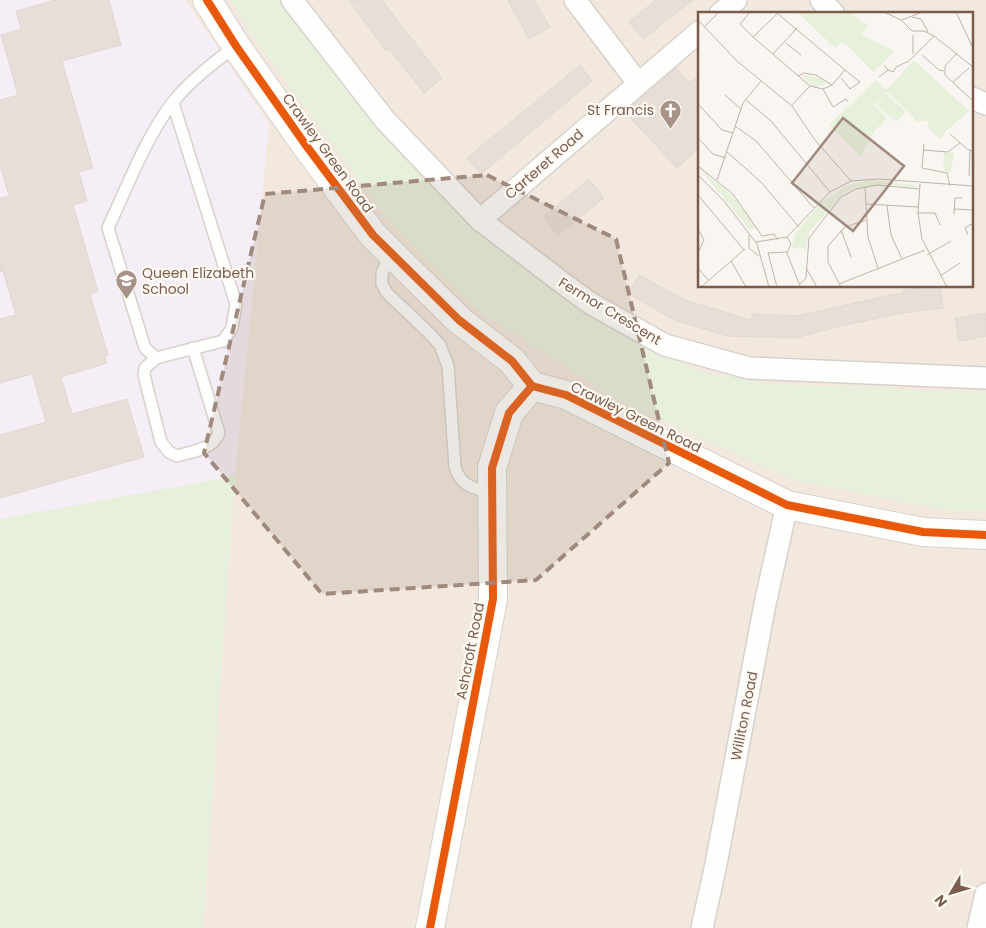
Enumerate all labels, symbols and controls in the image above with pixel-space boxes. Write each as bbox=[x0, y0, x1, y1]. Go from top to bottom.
inset map bbox=[698, 12, 974, 288]
street label: Crawley Green Road bbox=[278, 89, 378, 217]
church icon: St Francis bbox=[658, 98, 682, 129]
place label: St Francis bbox=[587, 100, 654, 120]
street label: Carteret Road bbox=[500, 124, 588, 204]
place label: Queen Elizabeth School bbox=[142, 263, 254, 299]
school or university icon: Queen Elizabeth School bbox=[114, 269, 138, 300]
street label: Fermor Crescent bbox=[555, 272, 665, 350]
street label: Crawley Green Road bbox=[567, 377, 705, 457]
street label: Ashcroft Road bbox=[451, 601, 489, 701]
street label: Williton Road bbox=[726, 670, 762, 762]
north arrow bbox=[926, 868, 976, 918]
text: N bbox=[930, 891, 952, 911]

